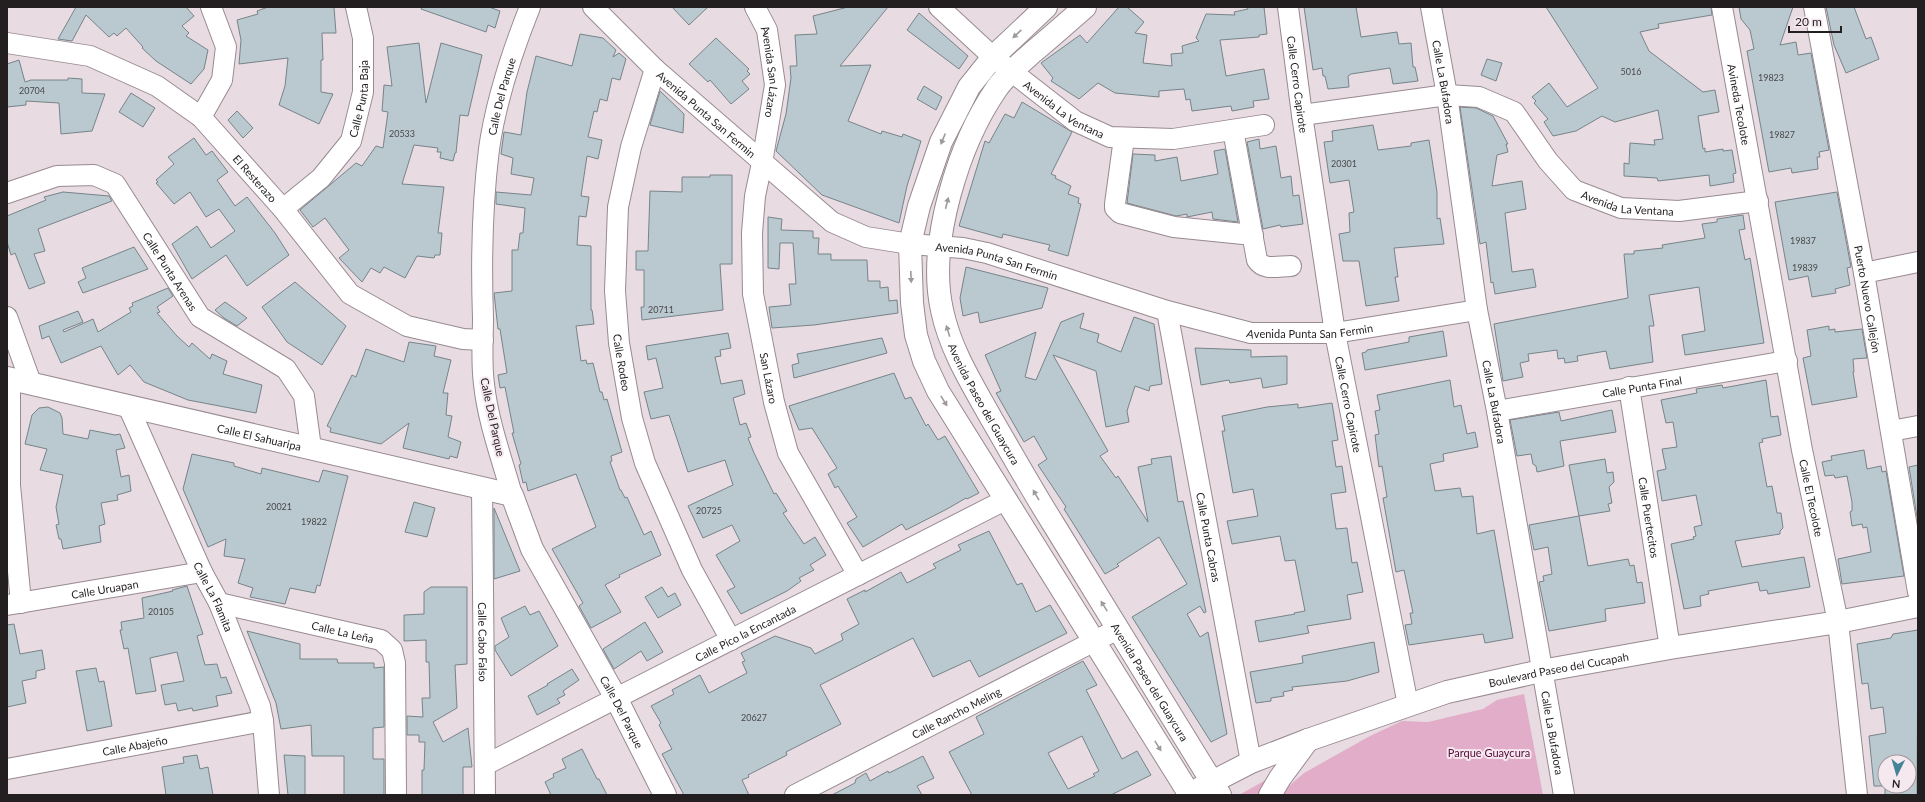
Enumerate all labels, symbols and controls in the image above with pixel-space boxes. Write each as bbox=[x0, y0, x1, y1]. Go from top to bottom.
scale bar bbox=[1789, 8, 1841, 34]
text: 20 m bbox=[1795, 14, 1822, 29]
street label: Avenida San Lázaro bbox=[759, 23, 782, 119]
one-way arrow bbox=[1012, 29, 1023, 38]
street label: Calle Cerro Capirote bbox=[1285, 35, 1311, 134]
street label: Calle La Bufadora bbox=[1431, 39, 1457, 125]
street label: Calle Del Parque bbox=[485, 56, 518, 136]
street label: Calle Punta Baja bbox=[346, 60, 370, 138]
street label: Avineda Tecolote bbox=[1726, 63, 1753, 146]
house number: 5016 bbox=[1621, 66, 1641, 77]
street label: Avenida Punta San Fermin bbox=[655, 67, 759, 160]
house number: 19823 bbox=[1758, 72, 1784, 83]
street label: Avenida La Ventana bbox=[1021, 77, 1107, 140]
house number: 20704 bbox=[19, 85, 45, 96]
house number: 20533 bbox=[389, 128, 415, 139]
house number: 19827 bbox=[1769, 129, 1795, 140]
one-way arrow bbox=[940, 133, 946, 144]
street label: El Resterazo bbox=[231, 152, 280, 204]
house number: 20301 bbox=[1331, 158, 1357, 169]
street label: Avenida La Ventana bbox=[1580, 187, 1674, 217]
one-way arrow bbox=[944, 197, 950, 209]
street label: Calle Punta Arenas bbox=[141, 229, 201, 313]
house number: 19837 bbox=[1790, 235, 1816, 246]
street label: Avenida Punta San Fermin bbox=[935, 239, 1060, 282]
street label: Puerto Nuevo Callejón bbox=[1852, 244, 1884, 354]
house number: 19839 bbox=[1792, 262, 1818, 273]
one-way arrow bbox=[907, 271, 914, 283]
house number: 20711 bbox=[648, 304, 674, 315]
street label: Avenida Punta San Fermin bbox=[1245, 320, 1374, 340]
one-way arrow bbox=[945, 325, 951, 337]
street label: Calle Rodeo bbox=[612, 333, 634, 392]
street label: Avenida Paseo del Guaycura bbox=[946, 341, 1023, 467]
street label: San Lázaro bbox=[758, 351, 781, 405]
street label: Calle Cerro Capirote bbox=[1333, 355, 1365, 454]
street label: Calle La Bufadora bbox=[1481, 359, 1509, 445]
street label: Calle Punta Final bbox=[1601, 373, 1683, 399]
street label: Calle Del Parque bbox=[478, 377, 508, 458]
one-way arrow bbox=[940, 396, 948, 406]
street label: Calle El Sahuaripa bbox=[216, 420, 303, 452]
street label: Calle El Tecolote bbox=[1798, 458, 1826, 538]
street label: Calle Puertecitos bbox=[1637, 476, 1662, 559]
one-way arrow bbox=[1032, 489, 1039, 501]
street label: Calle Punta Cabras bbox=[1194, 491, 1224, 583]
house number: 20021 bbox=[266, 501, 292, 512]
house number: 20725 bbox=[696, 505, 722, 516]
house number: 19822 bbox=[301, 516, 327, 527]
street label: Calle La Flamita bbox=[192, 560, 236, 633]
street label: Calle Uruapan bbox=[70, 576, 139, 601]
one-way arrow bbox=[1100, 600, 1107, 612]
street label: Calle Pico la Encantada bbox=[693, 601, 798, 663]
street label: Calle Cabo Falso bbox=[477, 602, 490, 682]
house number: 20105 bbox=[148, 606, 174, 617]
street label: Calle La Leña bbox=[311, 618, 375, 645]
street label: Avenida Paseo del Guaycura bbox=[1109, 620, 1192, 743]
street label: Boulevard Paseo del Cucapah bbox=[1487, 649, 1630, 689]
street label: Calle Del Parque bbox=[598, 673, 647, 750]
street label: Calle Rancho Meling bbox=[909, 684, 1003, 741]
street label: Calle La Bufadora bbox=[1539, 690, 1567, 776]
house number: 20627 bbox=[741, 712, 767, 723]
street label: Calle Abajeño bbox=[101, 733, 169, 758]
one-way arrow bbox=[1155, 740, 1162, 752]
park label: Parque Guaycura bbox=[1448, 746, 1530, 759]
north arrow bbox=[1877, 754, 1917, 794]
text: N bbox=[1891, 778, 1901, 791]

